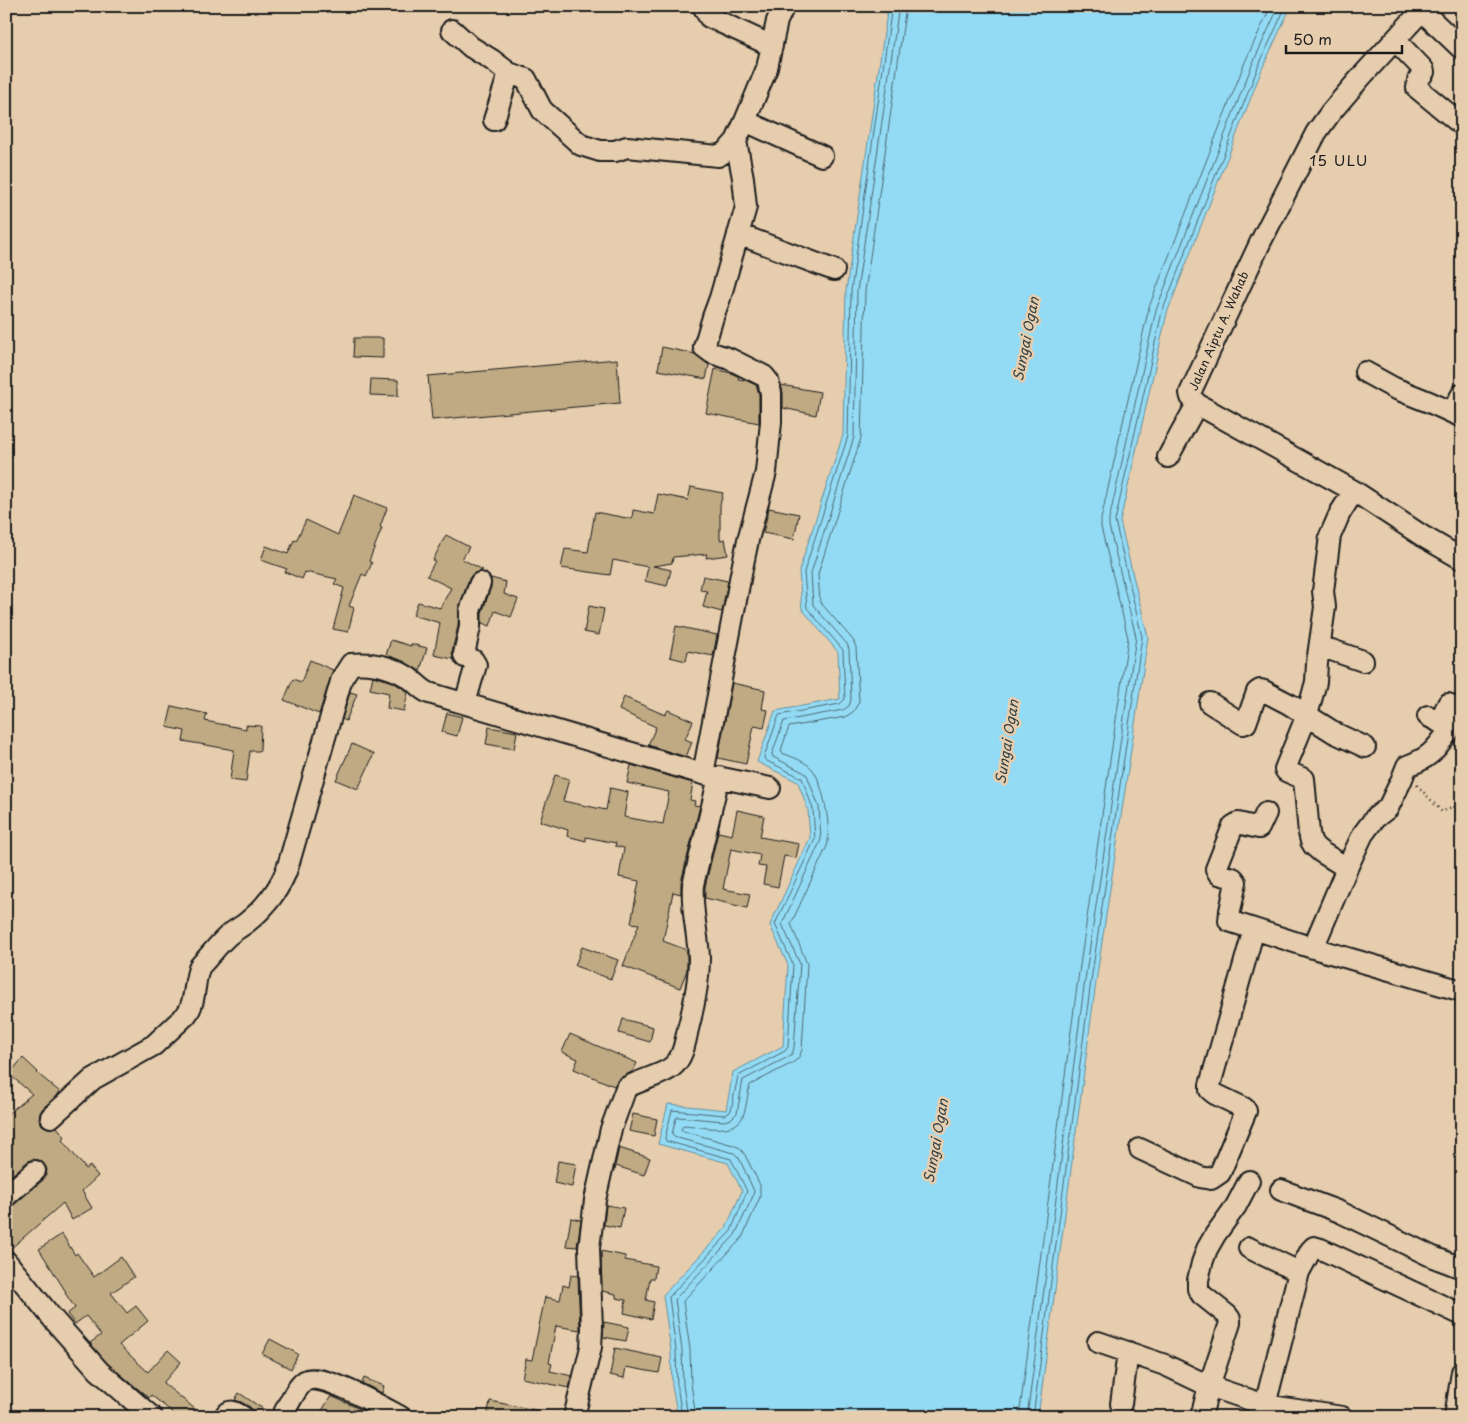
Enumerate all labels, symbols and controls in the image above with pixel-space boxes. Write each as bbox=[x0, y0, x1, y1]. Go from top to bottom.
scale bar bbox=[1286, 22, 1402, 54]
text: 50 m bbox=[1293, 27, 1332, 50]
district label: 15 ULU bbox=[1310, 148, 1368, 171]
street label: Jalan Aiptu A. Wahab bbox=[1184, 268, 1253, 393]
water label: Sungai Ogan bbox=[1007, 295, 1044, 383]
water label: Sungai Ogan bbox=[989, 698, 1024, 786]
water label: Sungai Ogan bbox=[918, 1097, 953, 1185]

